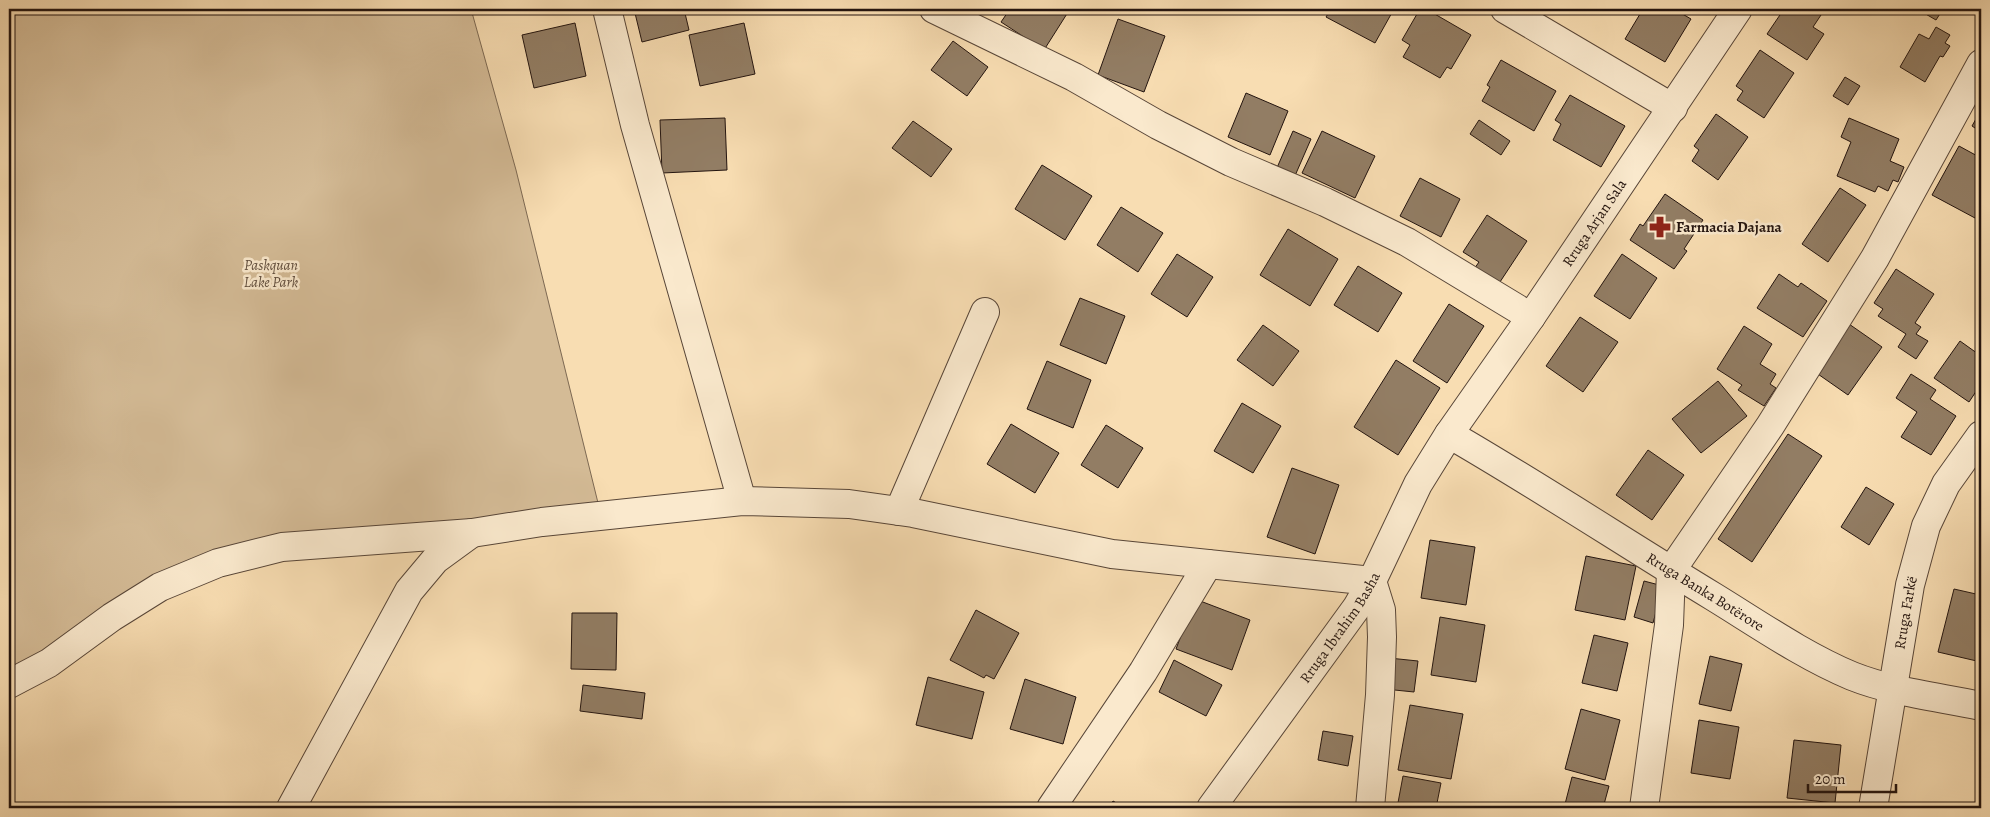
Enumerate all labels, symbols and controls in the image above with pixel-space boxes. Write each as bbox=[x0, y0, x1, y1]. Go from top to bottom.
street label: Rruga Arjan Sala bbox=[1558, 175, 1631, 271]
pharmacy icon: Farmacia Dajana bbox=[1647, 214, 1673, 240]
place label: Farmacia Dajana bbox=[1676, 217, 1783, 237]
park label: Paskquan Lake Park bbox=[244, 255, 299, 292]
street label: Rruga Banka Botërore bbox=[1643, 548, 1768, 636]
street label: Rruga Ibrahim Basha bbox=[1295, 569, 1385, 687]
street label: Rruga Farkë bbox=[1889, 574, 1922, 651]
scale bar bbox=[1808, 762, 1895, 794]
text: 20 m bbox=[1815, 769, 1846, 789]

